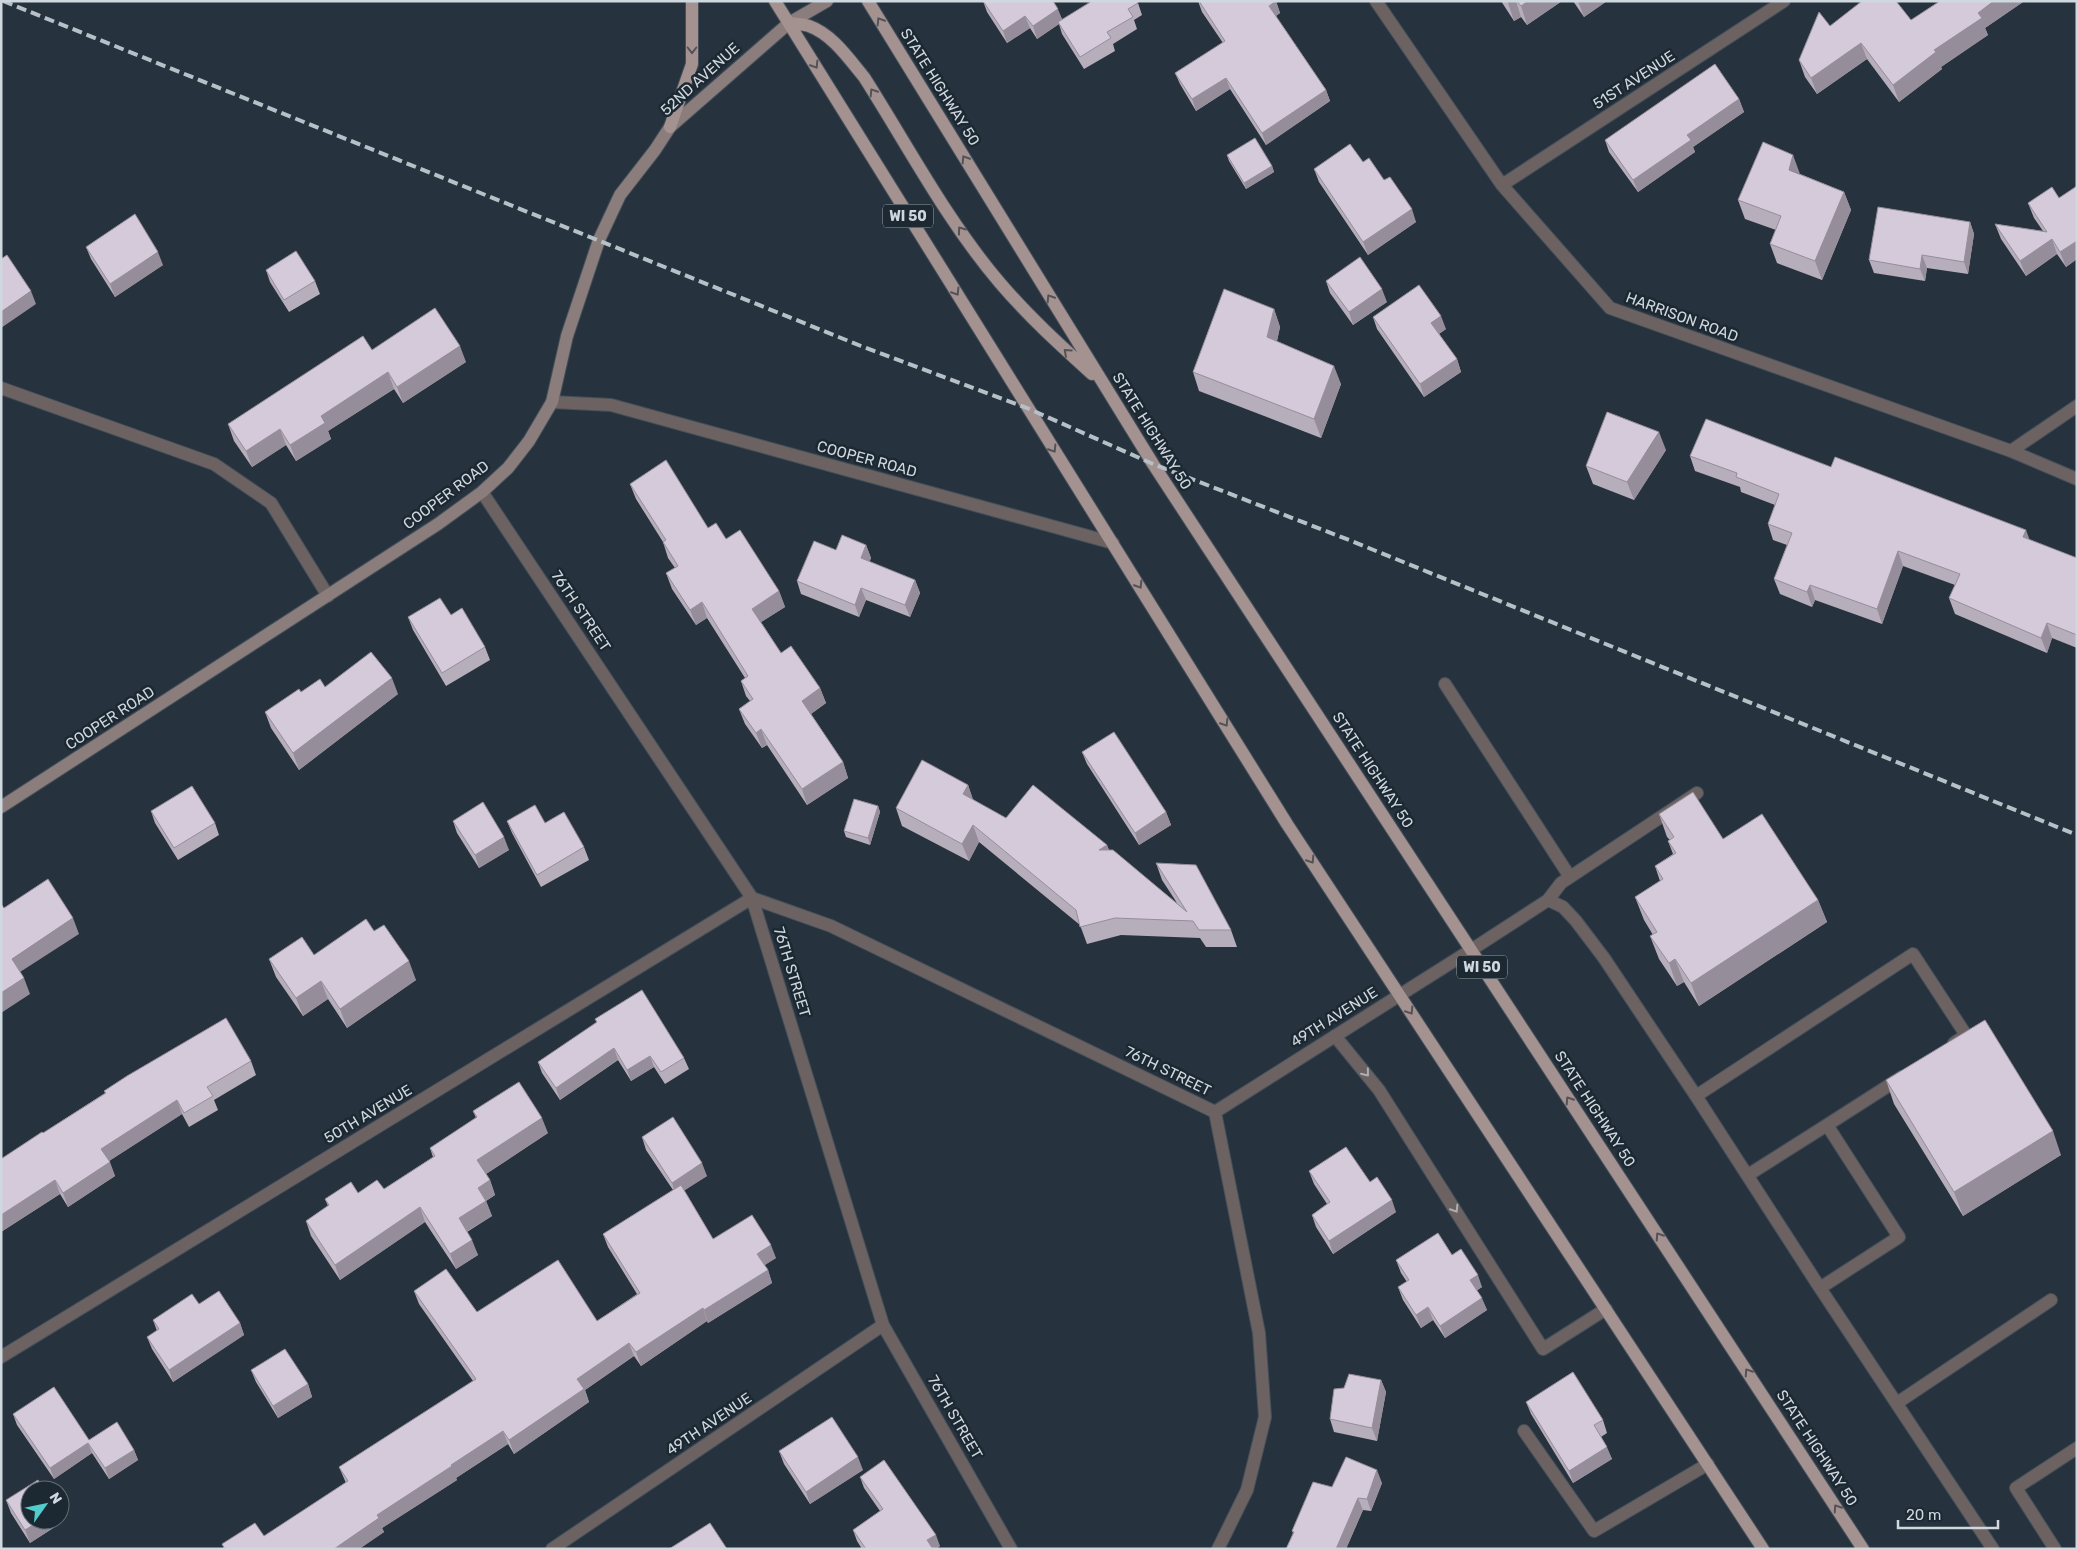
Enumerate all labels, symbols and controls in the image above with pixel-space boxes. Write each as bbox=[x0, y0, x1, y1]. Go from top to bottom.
one-way arrow bbox=[877, 17, 887, 26]
street label: STATE HIGHWAY 50 bbox=[897, 25, 983, 149]
street label: 52ND AVENUE bbox=[657, 39, 743, 119]
one-way arrow bbox=[687, 46, 697, 54]
street label: 51ST AVENUE bbox=[1590, 47, 1678, 113]
one-way arrow bbox=[808, 59, 818, 68]
one-way arrow bbox=[870, 89, 880, 98]
one-way arrow bbox=[962, 156, 972, 165]
road number: WI 50 bbox=[883, 205, 933, 228]
one-way arrow bbox=[958, 227, 966, 236]
one-way arrow bbox=[949, 287, 959, 296]
street label: HARRISON ROAD bbox=[1623, 288, 1741, 346]
one-way arrow bbox=[1047, 294, 1057, 303]
one-way arrow bbox=[1064, 348, 1073, 357]
street label: STATE HIGHWAY 50 bbox=[1109, 369, 1195, 493]
street label: COOPER ROAD bbox=[815, 437, 919, 481]
one-way arrow bbox=[1047, 443, 1057, 452]
street label: COOPER ROAD bbox=[400, 457, 492, 533]
street label: 76TH STREET bbox=[547, 567, 615, 655]
one-way arrow bbox=[1132, 579, 1142, 588]
street label: COOPER ROAD bbox=[62, 682, 158, 754]
street label: STATE HIGHWAY 50 bbox=[1329, 709, 1417, 831]
one-way arrow bbox=[1218, 717, 1228, 726]
one-way arrow bbox=[1305, 854, 1314, 864]
street label: 76TH STREET bbox=[770, 925, 814, 1020]
road number: WI 50 bbox=[1457, 956, 1507, 979]
street label: 49TH AVENUE bbox=[1287, 983, 1381, 1051]
one-way arrow bbox=[1404, 1005, 1413, 1014]
street label: 76TH STREET bbox=[1122, 1042, 1214, 1100]
street label: STATE HIGHWAY 50 bbox=[1551, 1048, 1639, 1170]
one-way arrow bbox=[1360, 1068, 1369, 1077]
street label: 50TH AVENUE bbox=[321, 1081, 415, 1147]
one-way arrow bbox=[1566, 1097, 1576, 1106]
one-way arrow bbox=[1449, 1204, 1458, 1213]
one-way arrow bbox=[1655, 1233, 1665, 1242]
one-way arrow bbox=[1744, 1368, 1754, 1377]
street label: 76TH STREET bbox=[924, 1372, 986, 1462]
street label: STATE HIGHWAY 50 bbox=[1773, 1387, 1861, 1509]
street label: 49TH AVENUE bbox=[663, 1389, 755, 1459]
north arrow bbox=[20, 1480, 70, 1530]
text: N bbox=[46, 1489, 65, 1507]
scale bar bbox=[1898, 1498, 1998, 1530]
one-way arrow bbox=[1834, 1504, 1843, 1514]
text: 20 m bbox=[1906, 1506, 1941, 1524]

